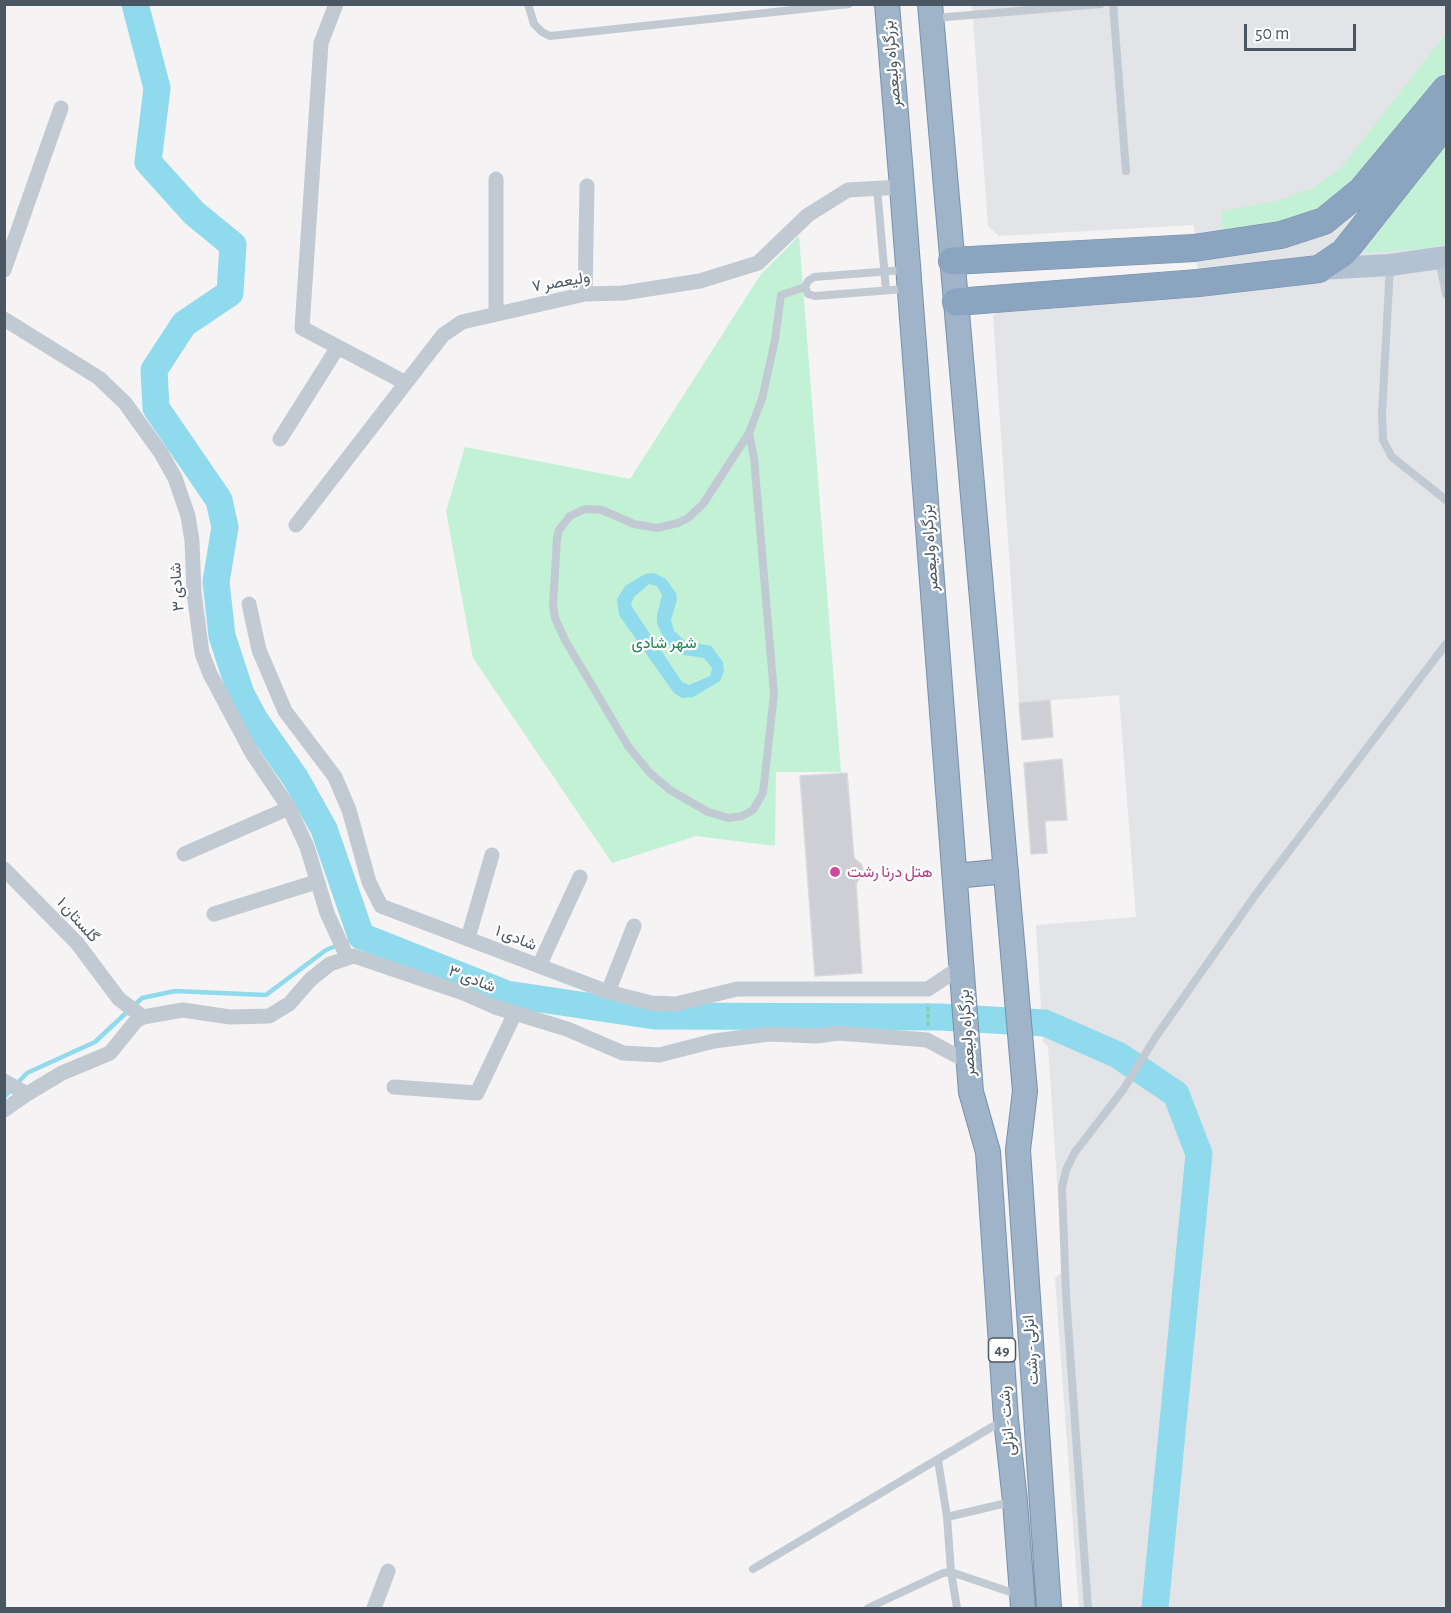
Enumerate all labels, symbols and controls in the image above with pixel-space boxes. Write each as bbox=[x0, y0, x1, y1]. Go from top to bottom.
scale bar bbox=[1247, 12, 1360, 50]
street label: بزرگراه ولیعصر bbox=[879, 20, 905, 108]
text: 50 m bbox=[1255, 25, 1289, 43]
street label: ولیعصر ۷ bbox=[530, 267, 592, 297]
street label: بزرگراه ولیعصر bbox=[917, 504, 943, 592]
street label: شادی ۳ bbox=[166, 562, 188, 612]
park label: شهر شادی bbox=[631, 633, 697, 653]
place label: هتل درنا رشت bbox=[847, 862, 933, 882]
marker: هتل درنا رشت bbox=[828, 865, 842, 879]
street label: گلستان ۱ bbox=[53, 893, 103, 947]
street label: شادی ۱ bbox=[492, 921, 540, 955]
street label: شادی ۳ bbox=[446, 961, 498, 997]
street label: بزرگراه ولیعصر bbox=[954, 989, 980, 1077]
street label: انزلی - رشت bbox=[1019, 1314, 1043, 1386]
road number: 49 bbox=[988, 1338, 1016, 1362]
street label: رشت - انزلی bbox=[994, 1385, 1020, 1457]

